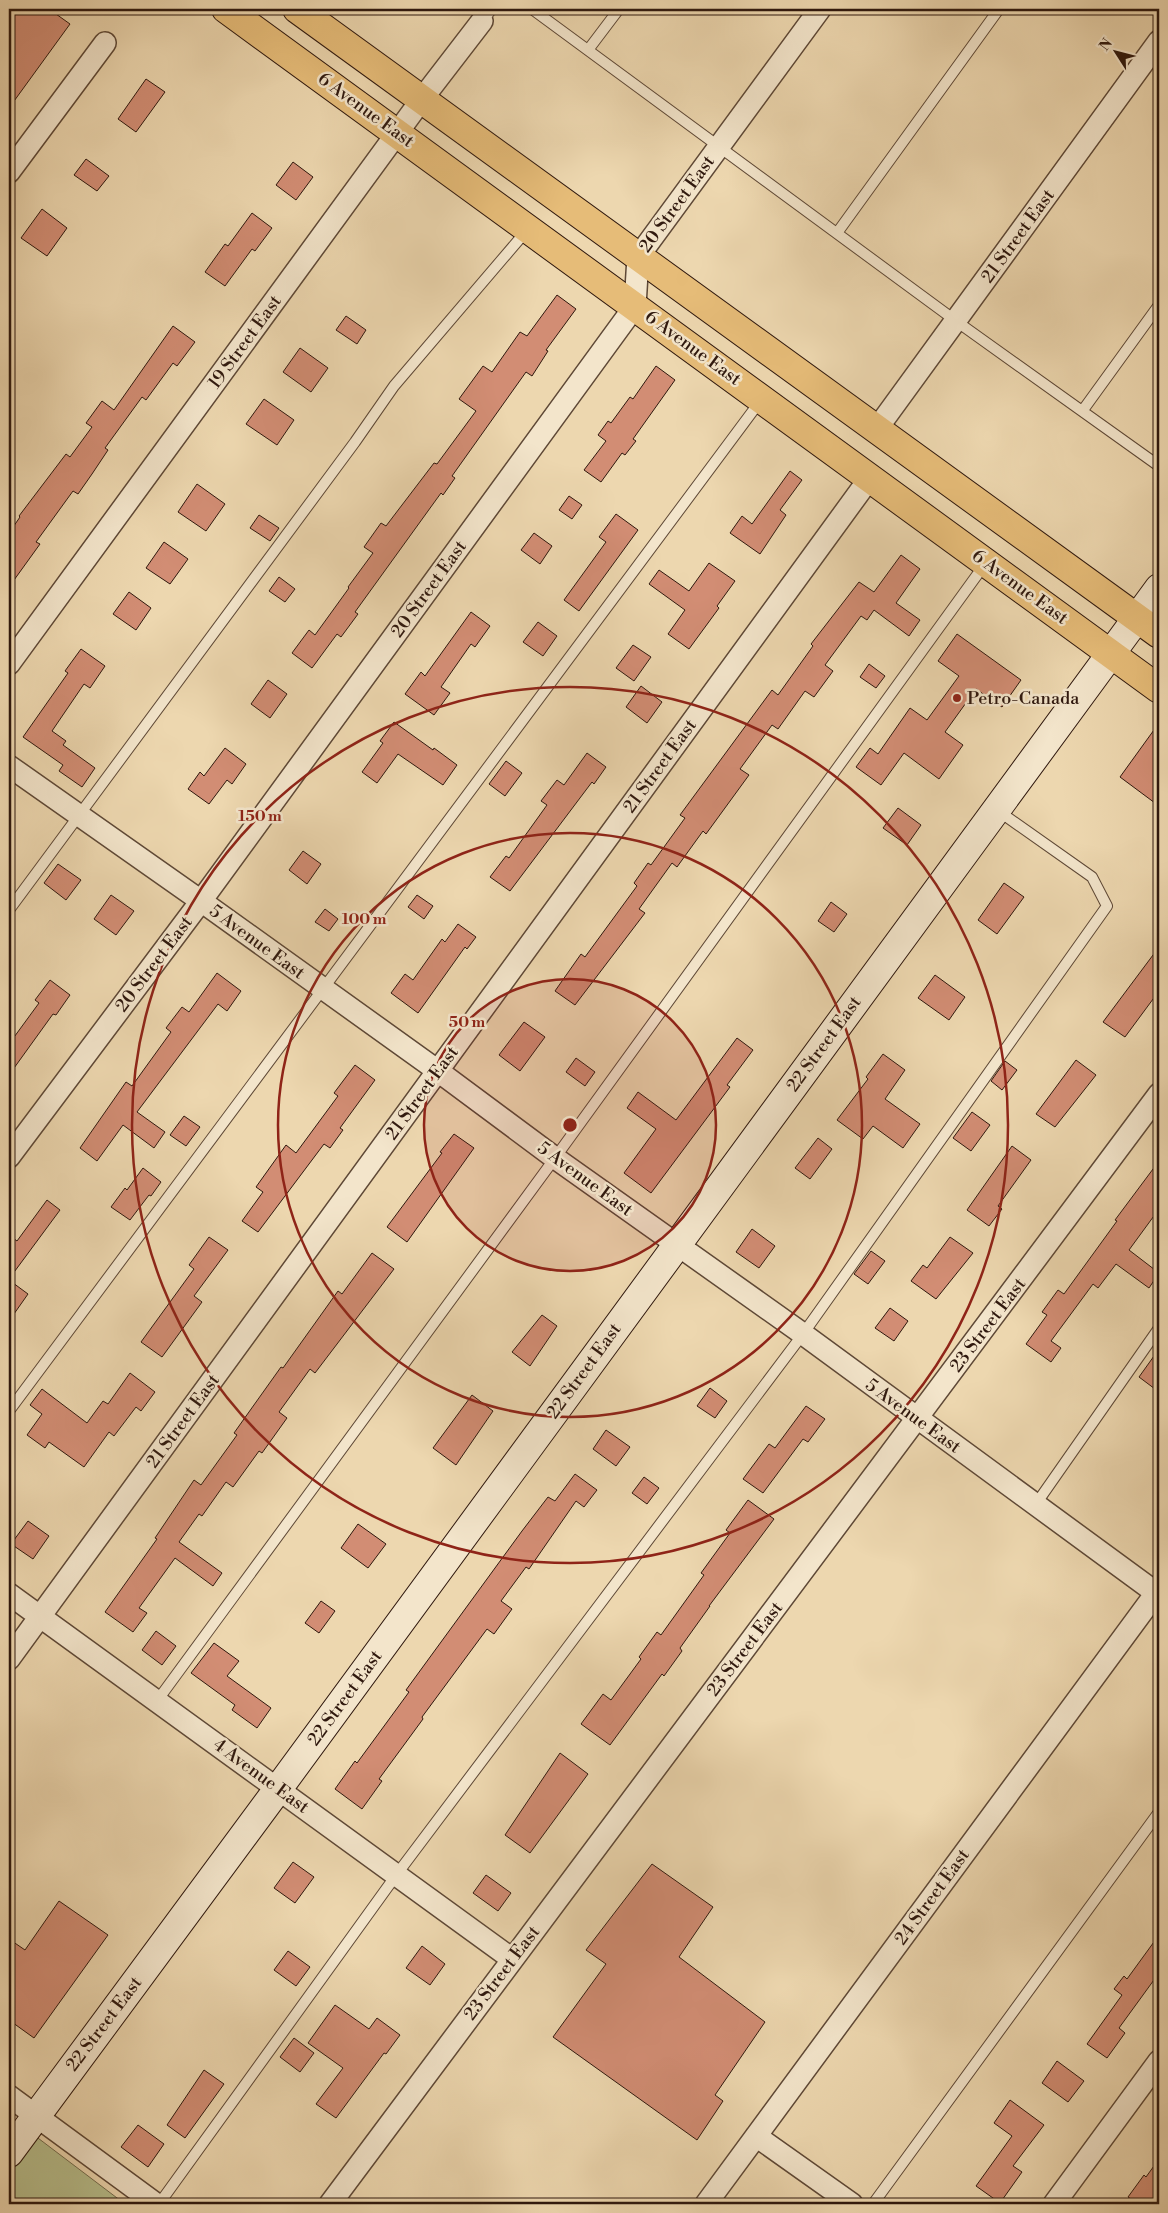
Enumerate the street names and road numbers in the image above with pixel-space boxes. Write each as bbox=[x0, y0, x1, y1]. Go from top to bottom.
street label: 6 Avenue East bbox=[313, 67, 419, 153]
street label: 20 Street East bbox=[634, 150, 720, 257]
street label: 21 Street East bbox=[976, 184, 1060, 287]
street label: 19 Street East bbox=[203, 290, 287, 393]
street label: 6 Avenue East bbox=[640, 305, 746, 391]
street label: 20 Street East bbox=[386, 535, 472, 642]
street label: 6 Avenue East bbox=[967, 544, 1073, 630]
street label: 21 Street East bbox=[618, 714, 702, 817]
street label: 5 Avenue East bbox=[205, 900, 310, 985]
street label: 20 Street East bbox=[110, 911, 198, 1017]
street label: 22 Street East bbox=[782, 991, 867, 1096]
street label: 21 Street East bbox=[380, 1041, 464, 1144]
street label: 5 Avenue East bbox=[533, 1137, 638, 1222]
street label: 23 Street East bbox=[945, 1273, 1031, 1377]
street label: 22 Street East bbox=[542, 1318, 627, 1423]
street label: 21 Street East bbox=[141, 1369, 225, 1472]
street label: 5 Avenue East bbox=[861, 1374, 966, 1459]
street label: 23 Street East bbox=[702, 1597, 788, 1701]
street label: 22 Street East bbox=[303, 1645, 388, 1750]
street label: 4 Avenue East bbox=[208, 1733, 314, 1819]
street label: 24 Street East bbox=[889, 1844, 975, 1950]
street label: 23 Street East bbox=[459, 1921, 545, 2025]
street label: 22 Street East bbox=[61, 1972, 147, 2076]

